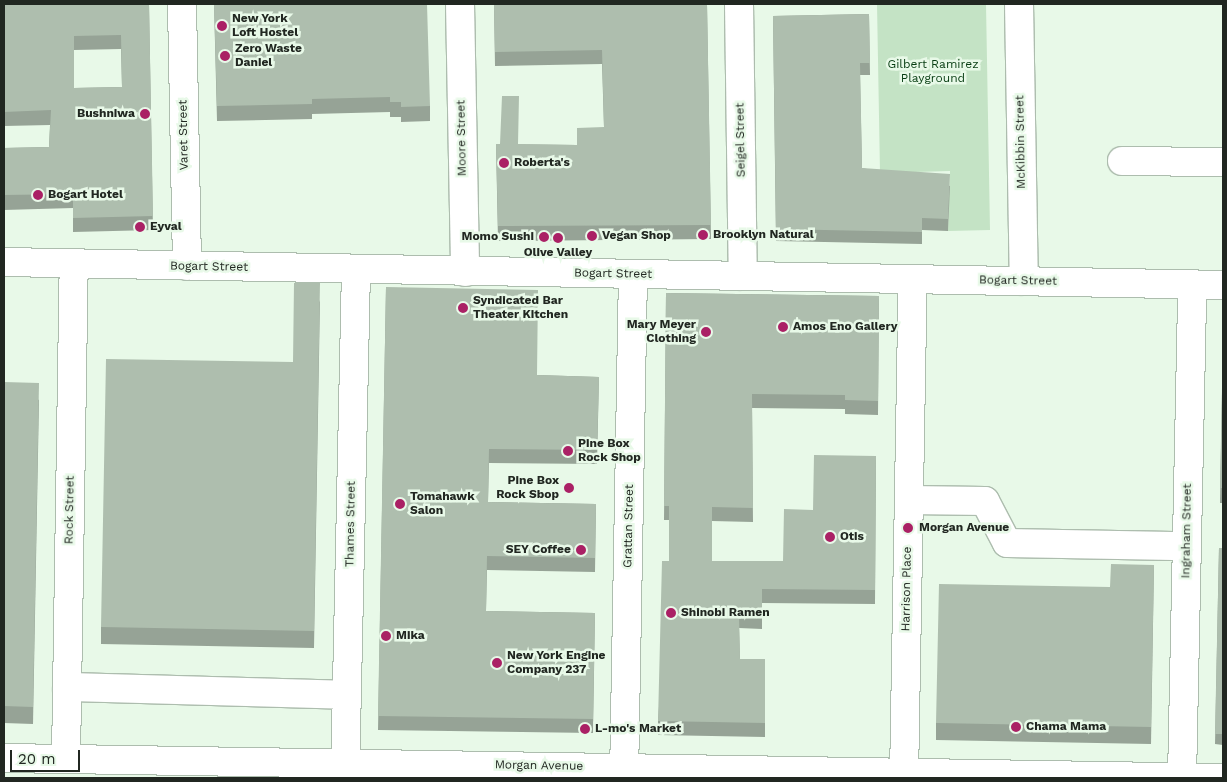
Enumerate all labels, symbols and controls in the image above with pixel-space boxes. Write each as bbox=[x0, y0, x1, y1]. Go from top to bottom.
place label: New York Loft Hostel bbox=[232, 12, 298, 40]
marker: New York Loft Hostel bbox=[216, 20, 228, 32]
place label: Zero Waste Daniel bbox=[235, 42, 302, 70]
marker: Zero Waste Daniel bbox=[219, 50, 231, 62]
park label: Gilbert Ramirez Playground bbox=[887, 58, 979, 86]
street label: McKibbin Street bbox=[1013, 95, 1029, 189]
street label: Varet Street bbox=[176, 100, 192, 170]
street label: Moore Street bbox=[454, 100, 470, 176]
street label: Seigel Street bbox=[733, 102, 749, 178]
place label: Bushniwa bbox=[77, 107, 135, 121]
marker: Bushniwa bbox=[139, 108, 151, 120]
place label: Roberta's bbox=[514, 156, 570, 170]
marker: Roberta's bbox=[498, 157, 510, 169]
place label: Bogart Hotel bbox=[48, 188, 123, 202]
marker: Bogart Hotel bbox=[32, 189, 44, 201]
place label: Eyval bbox=[150, 220, 182, 234]
marker: Eyval bbox=[134, 221, 146, 233]
place label: Brooklyn Natural bbox=[713, 228, 814, 242]
place label: Vegan Shop bbox=[602, 229, 671, 243]
marker: Brooklyn Natural bbox=[697, 229, 709, 241]
place label: Momo Sushi bbox=[462, 230, 534, 244]
marker: Vegan Shop bbox=[586, 230, 598, 242]
marker: Momo Sushi bbox=[538, 231, 550, 243]
marker: Olive Valley bbox=[552, 232, 564, 244]
place label: Olive Valley bbox=[523, 246, 593, 260]
street label: Bogart Street bbox=[170, 259, 248, 275]
street label: Bogart Street bbox=[574, 266, 652, 282]
street label: Bogart Street bbox=[979, 273, 1057, 289]
place label: Syndicated Bar Theater Kitchen bbox=[473, 294, 568, 322]
marker: Syndicated Bar Theater Kitchen bbox=[457, 302, 469, 314]
place label: Mary Meyer Clothing bbox=[626, 318, 696, 346]
place label: Amos Eno Gallery bbox=[793, 320, 897, 334]
marker: Amos Eno Gallery bbox=[777, 321, 789, 333]
marker: Mary Meyer Clothing bbox=[700, 326, 712, 338]
place label: Pine Box Rock Shop bbox=[578, 437, 641, 465]
marker: Pine Box Rock Shop bbox=[562, 445, 574, 457]
place label: Pine Box Rock Sbop bbox=[496, 474, 559, 502]
street label: Rock Street bbox=[62, 476, 78, 544]
street label: Thames Street bbox=[343, 481, 359, 567]
marker: Pine Box Rock Sbop bbox=[563, 482, 575, 494]
street label: Grattan Street bbox=[621, 484, 637, 568]
street label: Ingraham Street bbox=[1179, 484, 1195, 578]
place label: Tomahawk Salon bbox=[410, 490, 475, 518]
marker: Tomahawk Salon bbox=[394, 498, 406, 510]
marker: Morgan Avenue bbox=[901, 521, 915, 535]
place label: Morgan Avenue bbox=[919, 521, 1010, 535]
place label: Otis bbox=[840, 530, 864, 544]
marker: Otis bbox=[824, 531, 836, 543]
place label: SEY Coffee bbox=[505, 543, 571, 557]
marker: SEY Coffee bbox=[575, 544, 587, 556]
street label: Harrison Place bbox=[899, 546, 915, 632]
place label: Shinobi Ramen bbox=[681, 606, 770, 620]
marker: Shinobi Ramen bbox=[665, 607, 677, 619]
place label: Mika bbox=[396, 629, 425, 643]
marker: Mika bbox=[380, 630, 392, 642]
place label: New York Engine Company 237 bbox=[507, 649, 606, 677]
marker: New York Engine Company 237 bbox=[491, 657, 503, 669]
place label: Chama Mama bbox=[1026, 720, 1106, 734]
marker: Chama Mama bbox=[1010, 721, 1022, 733]
place label: L-mo's Market bbox=[595, 722, 681, 736]
marker: L-mo's Market bbox=[579, 723, 591, 735]
scale bar bbox=[12, 740, 82, 772]
text: 20 m bbox=[18, 750, 56, 768]
street label: Morgan Avenue bbox=[494, 758, 584, 774]

